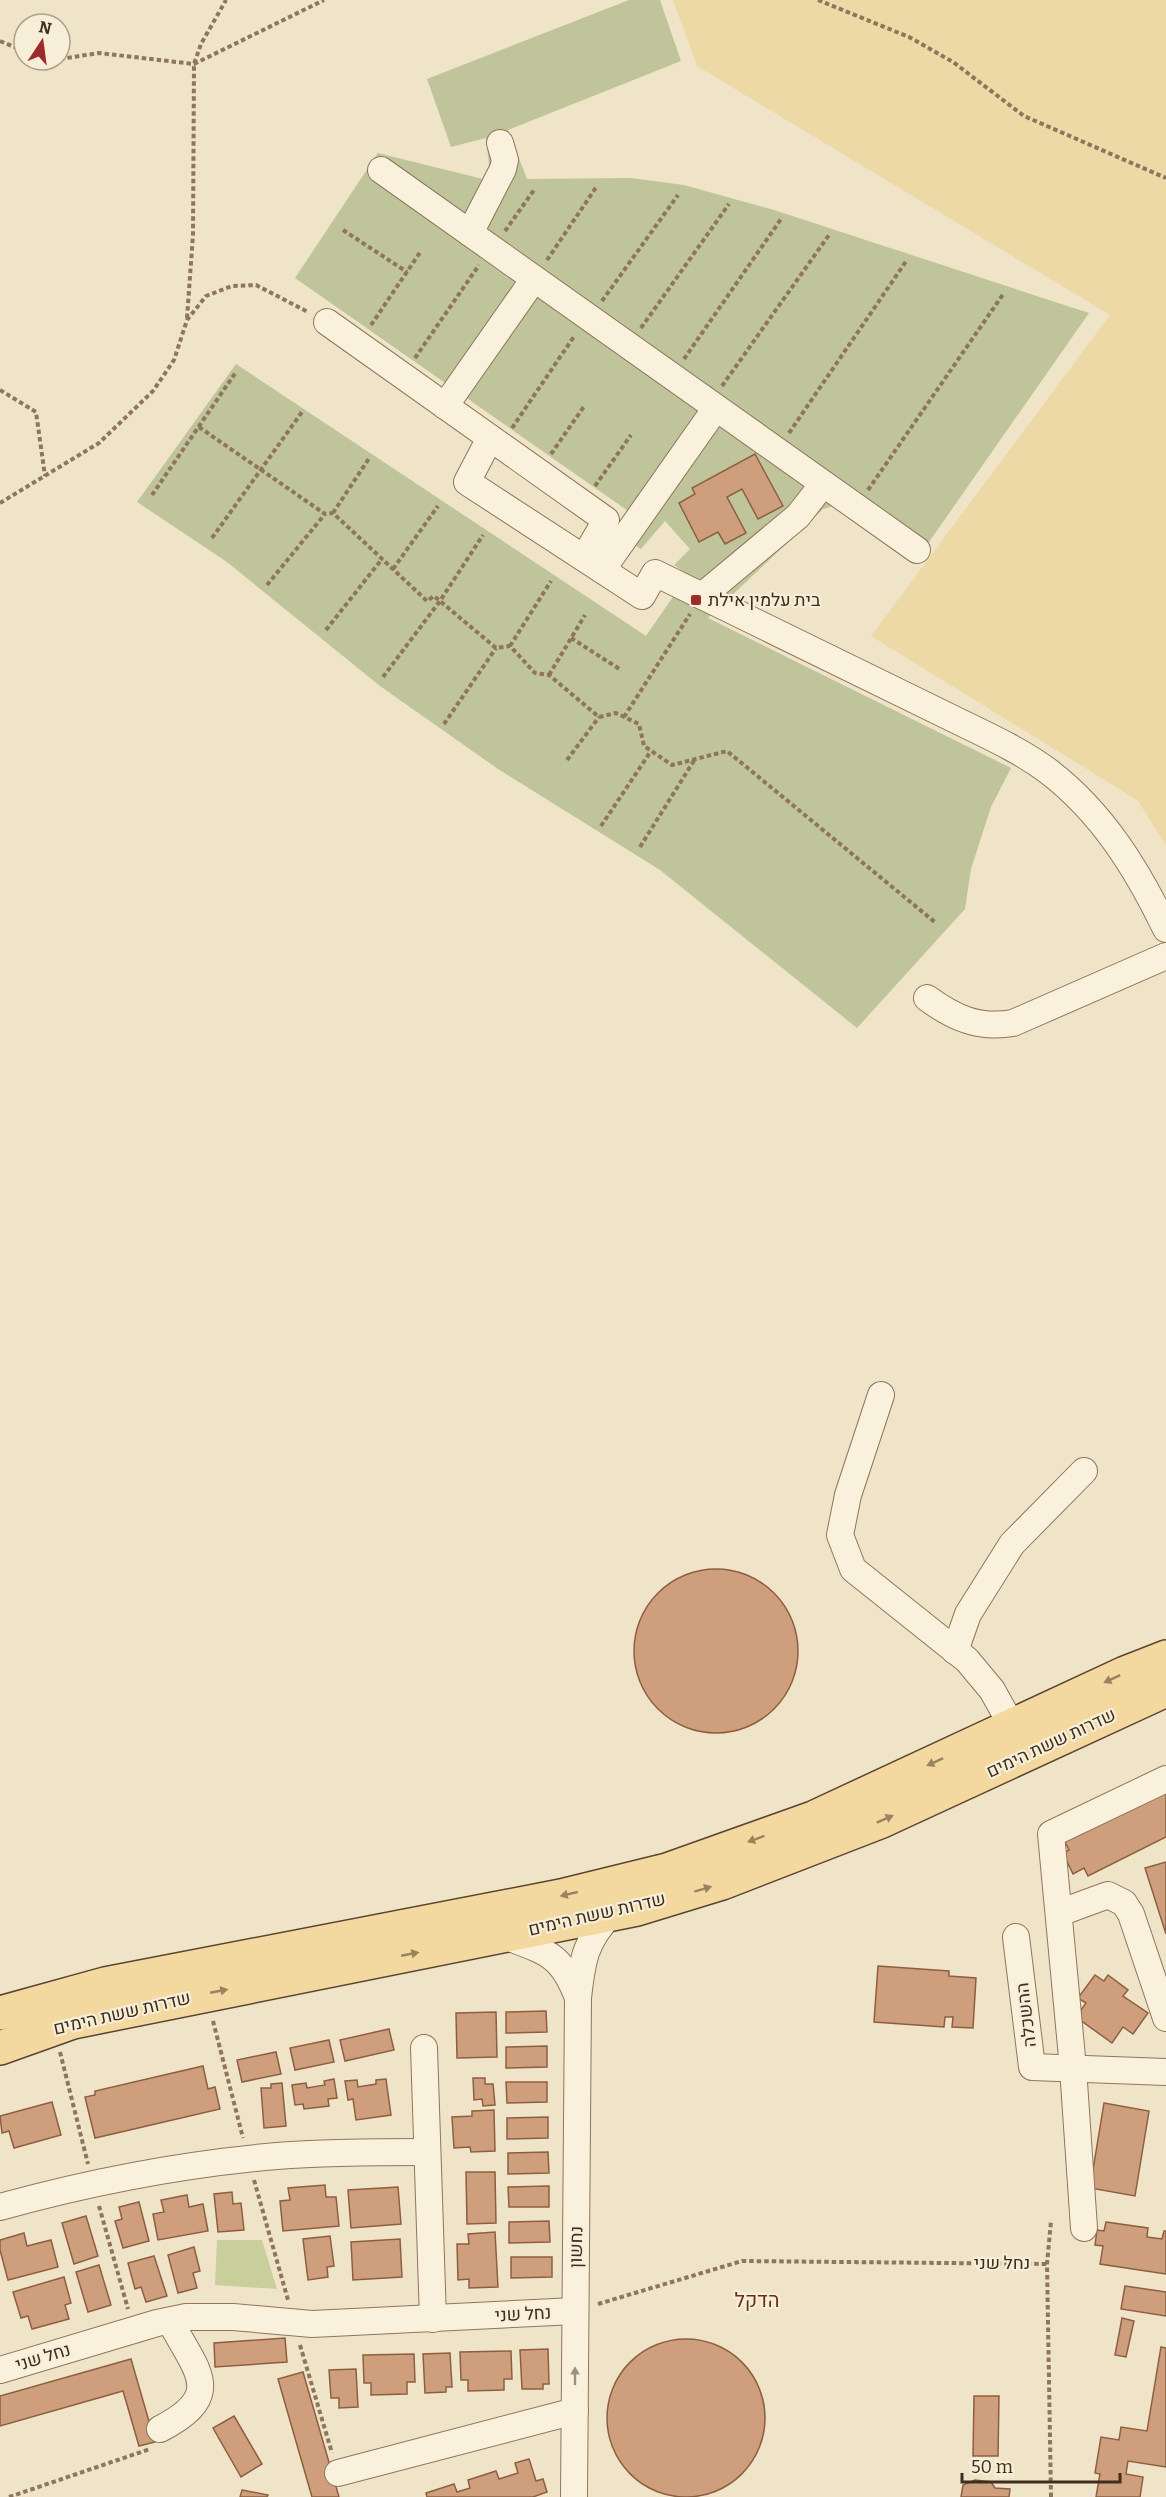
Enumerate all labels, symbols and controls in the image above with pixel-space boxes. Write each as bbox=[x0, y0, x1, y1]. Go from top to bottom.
north arrow bbox=[12, 12, 72, 72]
text: N bbox=[37, 17, 53, 39]
place label: בית עלמין אילת bbox=[708, 589, 821, 611]
marker: בית עלמין אילת bbox=[689, 593, 703, 607]
one-way arrow bbox=[1103, 1675, 1120, 1684]
street label: שדרות ששת הימים bbox=[983, 1703, 1119, 1783]
one-way arrow bbox=[927, 1758, 944, 1767]
one-way arrow bbox=[876, 1815, 893, 1824]
one-way arrow bbox=[747, 1835, 765, 1844]
one-way arrow bbox=[694, 1884, 712, 1893]
street label: שדרות ששת הימים bbox=[526, 1887, 668, 1941]
one-way arrow bbox=[560, 1890, 579, 1899]
one-way arrow bbox=[401, 1948, 419, 1958]
street label: ההשכלה bbox=[1011, 1981, 1041, 2049]
street label: שדרות ששת הימים bbox=[51, 1986, 193, 2040]
one-way arrow bbox=[209, 1986, 228, 1995]
street label: נחשון bbox=[565, 2226, 587, 2268]
street label: נחל שני bbox=[974, 2252, 1030, 2274]
district label: הדקל bbox=[735, 2288, 779, 2312]
street label: נחל שני bbox=[494, 2302, 552, 2326]
street label: נחל שני bbox=[13, 2338, 73, 2376]
one-way arrow bbox=[570, 2366, 580, 2385]
scale bar bbox=[962, 2446, 1120, 2484]
text: 50 m bbox=[971, 2456, 1013, 2478]

